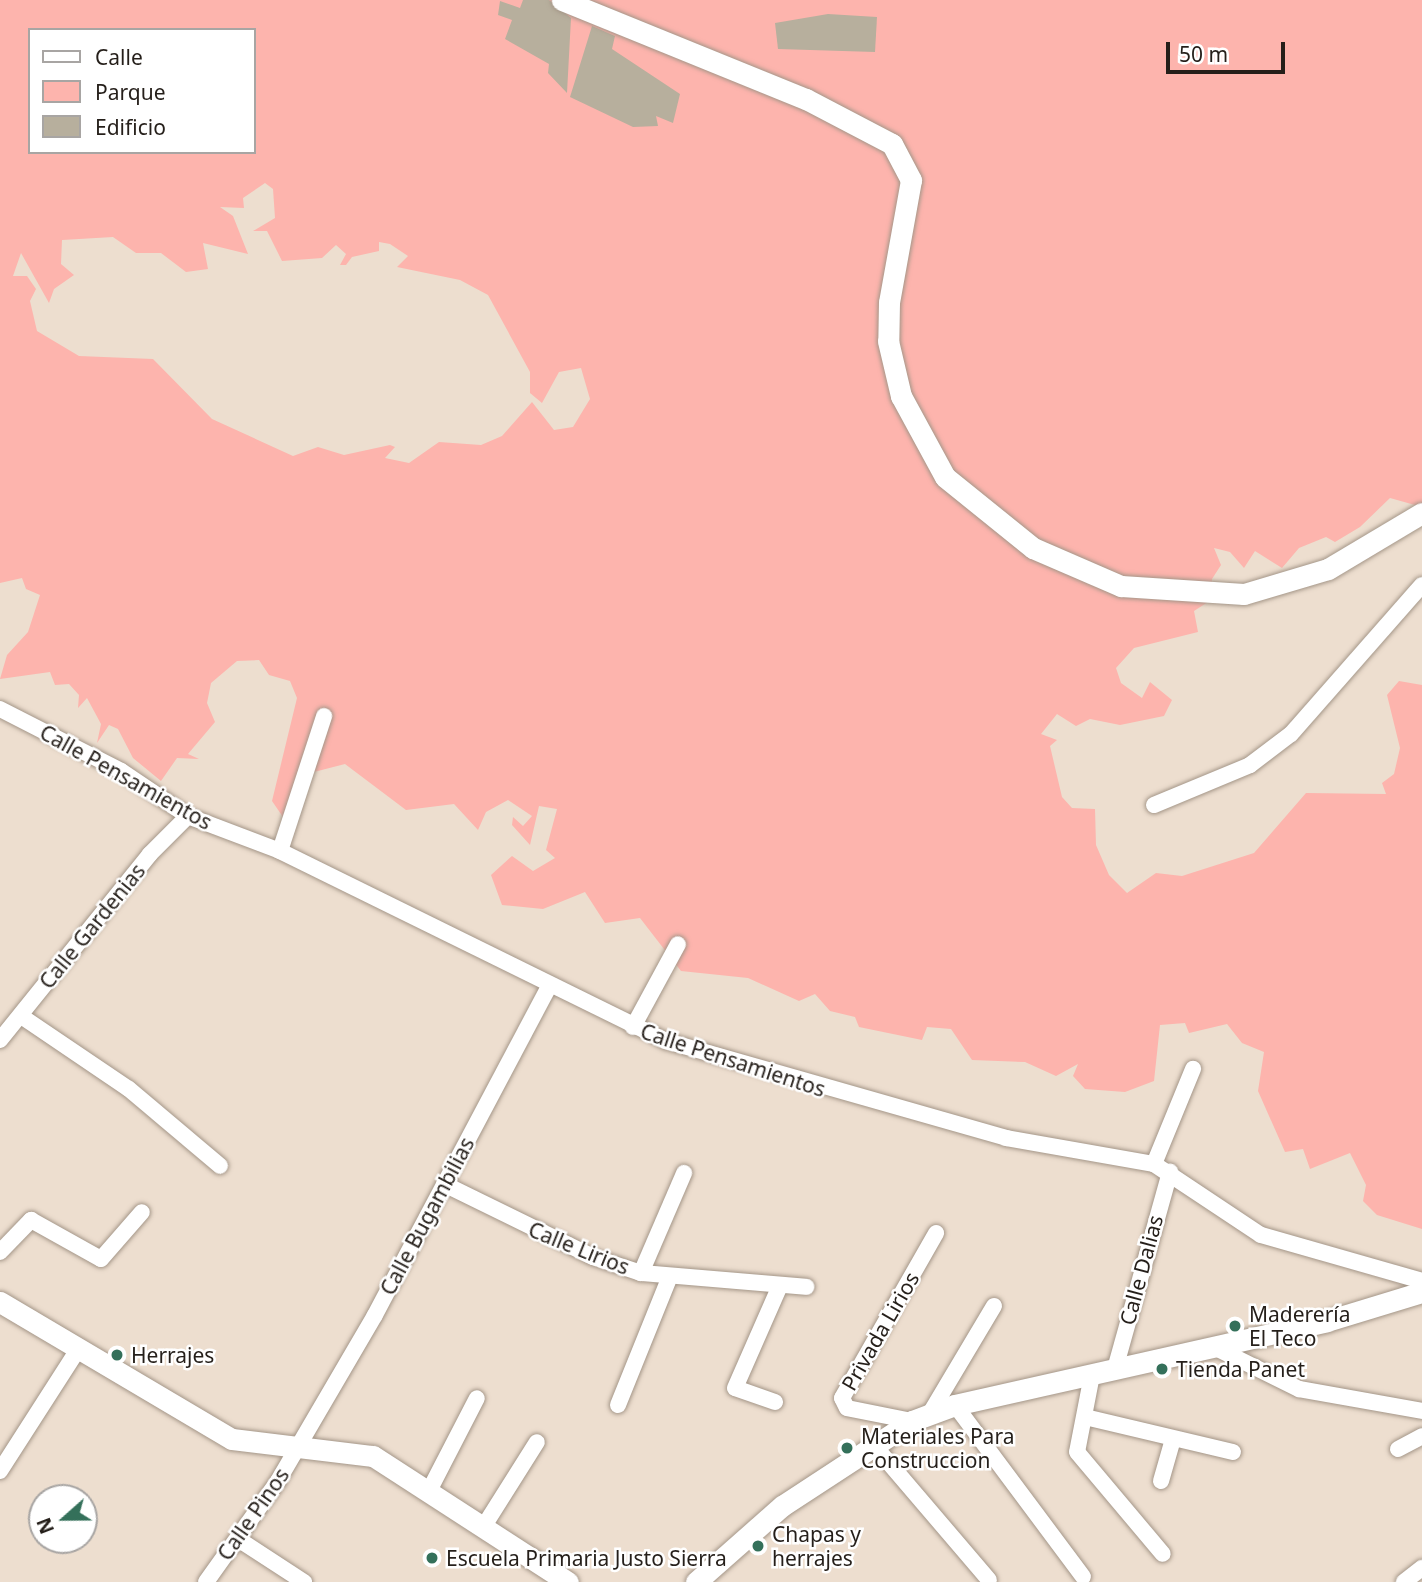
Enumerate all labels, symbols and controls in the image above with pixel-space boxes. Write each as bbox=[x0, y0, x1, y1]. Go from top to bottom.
legend bbox=[28, 28, 256, 154]
scale bar bbox=[1170, 28, 1289, 72]
text: 50 m bbox=[1179, 40, 1228, 68]
text: Calle bbox=[95, 43, 143, 71]
text: Parque bbox=[95, 78, 165, 106]
text: Edificio bbox=[95, 113, 166, 141]
street label: Calle Pensamientos bbox=[36, 719, 216, 835]
street label: Calle Gardenias bbox=[34, 858, 150, 994]
street label: Calle Pensamientos bbox=[637, 1018, 829, 1102]
street label: Calle Bugambilias bbox=[375, 1133, 479, 1299]
street label: Calle Dalias bbox=[1114, 1212, 1168, 1328]
street label: Calle Lirios bbox=[525, 1216, 633, 1280]
street label: Privada Lirios bbox=[836, 1267, 924, 1395]
place label: Maderería El Teco bbox=[1249, 1301, 1351, 1351]
marker: Maderería El Teco bbox=[1227, 1318, 1243, 1334]
place label: Herrajes bbox=[131, 1342, 214, 1368]
marker: Herrajes bbox=[109, 1347, 125, 1363]
place label: Tienda Panet bbox=[1176, 1356, 1305, 1382]
marker: Tienda Panet bbox=[1154, 1361, 1170, 1377]
place label: Materiales Para Construccion bbox=[861, 1423, 1014, 1473]
marker: Materiales Para Construccion bbox=[839, 1440, 855, 1456]
street label: Calle Pinos bbox=[212, 1463, 294, 1565]
north arrow bbox=[28, 1484, 98, 1554]
text: N bbox=[30, 1514, 60, 1538]
place label: Chapas y herrajes bbox=[772, 1521, 861, 1571]
marker: Chapas y herrajes bbox=[750, 1538, 766, 1554]
place label: Escuela Primaria Justo Sierra bbox=[446, 1545, 727, 1571]
marker: Escuela Primaria Justo Sierra bbox=[424, 1550, 440, 1566]

